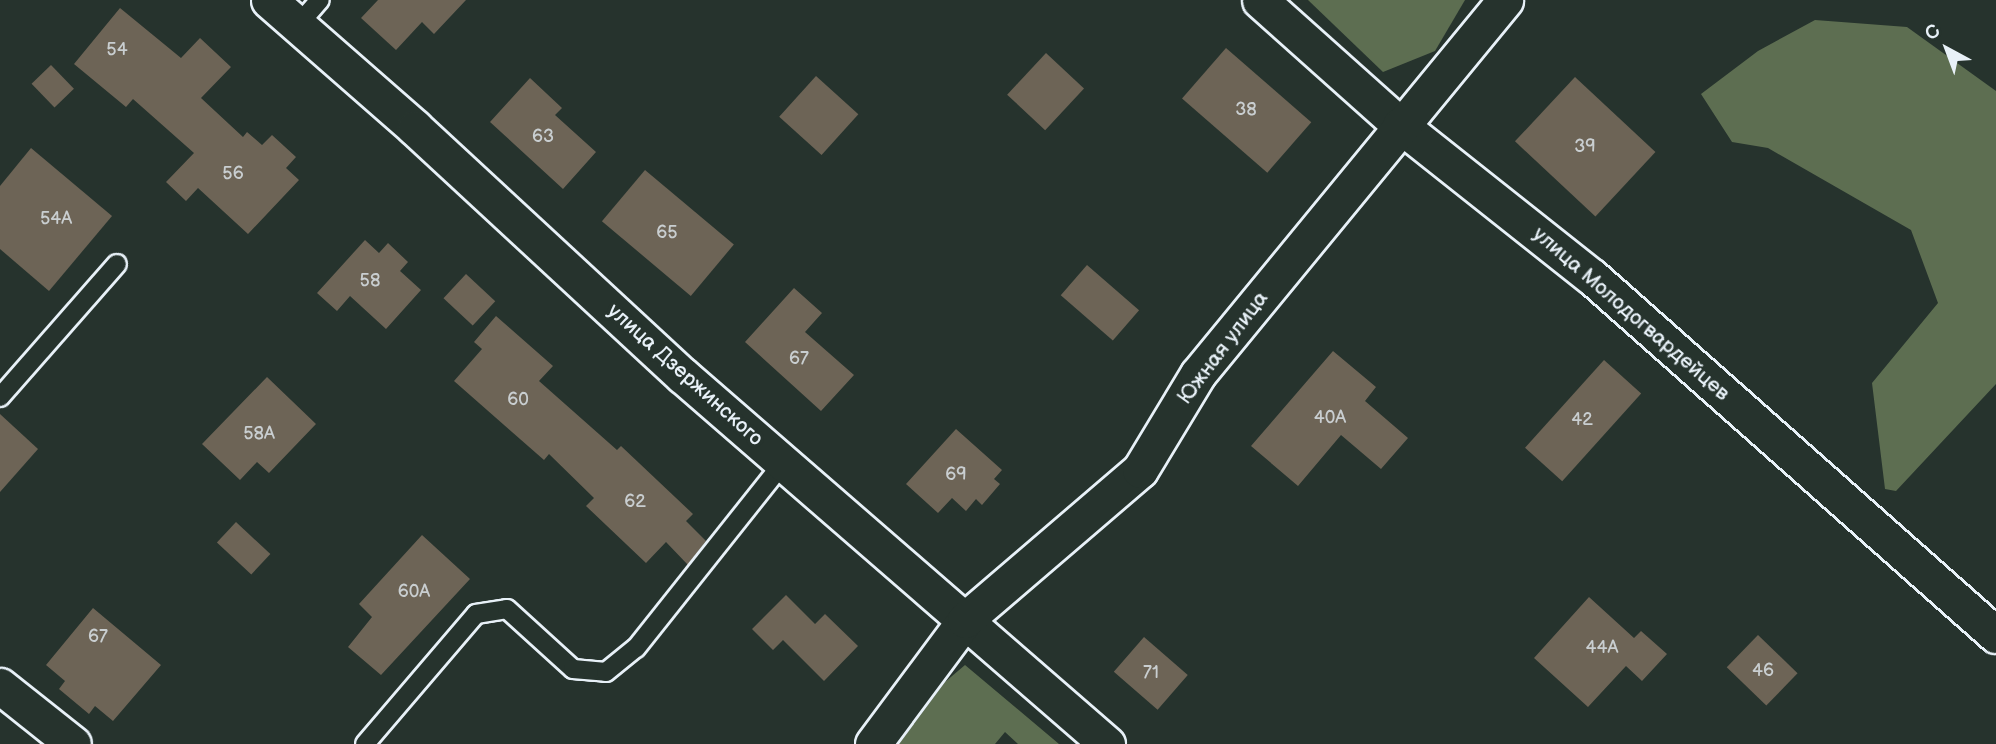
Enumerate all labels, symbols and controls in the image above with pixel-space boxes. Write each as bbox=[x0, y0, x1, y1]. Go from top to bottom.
north arrow bbox=[1912, 14, 1982, 84]
text: С bbox=[1920, 20, 1945, 46]
house number: 54 bbox=[106, 39, 128, 61]
house number: 38 bbox=[1235, 99, 1257, 121]
house number: 63 bbox=[532, 126, 554, 148]
house number: 39 bbox=[1574, 136, 1596, 158]
house number: 56 bbox=[222, 163, 244, 185]
house number: 54А bbox=[40, 208, 72, 230]
house number: 65 bbox=[656, 222, 678, 244]
street label: улица Молодогвардейцев bbox=[1527, 222, 1735, 406]
house number: 58 bbox=[360, 270, 380, 292]
street label: Южная улица bbox=[1172, 287, 1274, 409]
street label: улица Дзержинского bbox=[602, 298, 768, 452]
house number: 67 bbox=[789, 348, 809, 370]
house number: 60 bbox=[507, 389, 529, 411]
house number: 40А bbox=[1314, 407, 1346, 429]
house number: 42 bbox=[1571, 409, 1593, 431]
house number: 58А bbox=[243, 423, 275, 445]
house number: 69 bbox=[945, 464, 967, 486]
house number: 62 bbox=[624, 491, 646, 513]
house number: 60А bbox=[398, 581, 430, 603]
house number: 67 bbox=[88, 626, 108, 648]
house number: 44А bbox=[1586, 637, 1618, 659]
house number: 46 bbox=[1752, 660, 1774, 682]
house number: 71 bbox=[1143, 662, 1159, 684]

